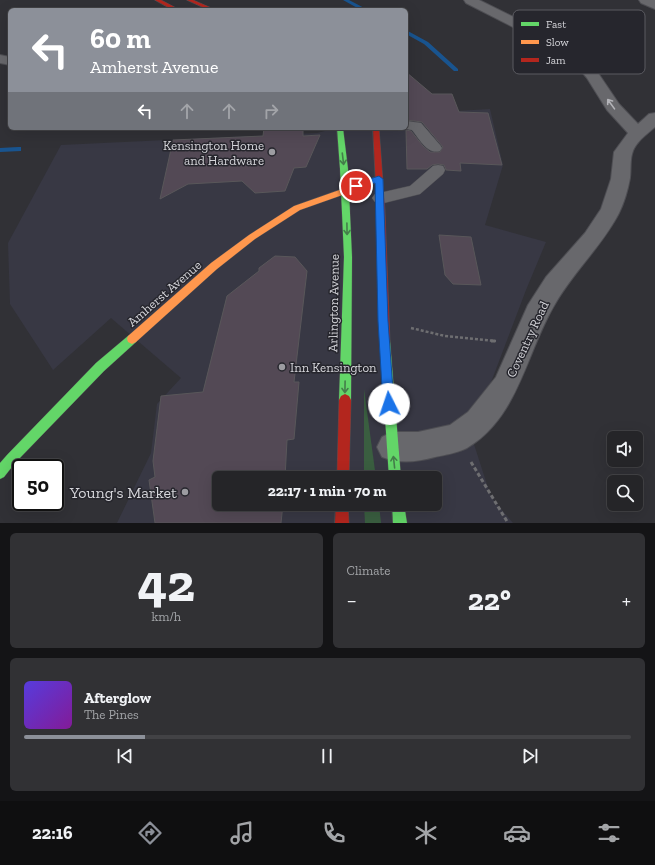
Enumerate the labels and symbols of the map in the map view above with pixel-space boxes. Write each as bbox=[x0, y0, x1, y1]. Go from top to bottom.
legend bbox=[513, 10, 645, 74]
text: Fast bbox=[546, 18, 567, 31]
text: Slow bbox=[546, 36, 569, 49]
text: Jam bbox=[546, 54, 566, 67]
one-way arrow bbox=[607, 98, 615, 109]
place label: Kensington Home and Hardware bbox=[163, 138, 264, 168]
marker: Kensington Home and Hardware bbox=[267, 147, 277, 157]
one-way arrow bbox=[339, 152, 347, 165]
pin bbox=[339, 169, 373, 203]
one-way arrow bbox=[343, 222, 351, 235]
street label: Arlington Avenue bbox=[325, 254, 342, 352]
street label: Amherst Avenue bbox=[124, 257, 204, 329]
street label: Coventry Road bbox=[503, 299, 552, 380]
place label: Inn Kensington bbox=[290, 360, 377, 375]
marker: Inn Kensington bbox=[277, 362, 287, 372]
one-way arrow bbox=[341, 380, 349, 393]
position arrow bbox=[368, 383, 410, 425]
one-way arrow bbox=[390, 456, 397, 469]
speed limit sign: 50 bbox=[12, 459, 64, 511]
place label: Young's Market bbox=[69, 483, 177, 502]
marker: Young's Market bbox=[180, 487, 190, 497]

